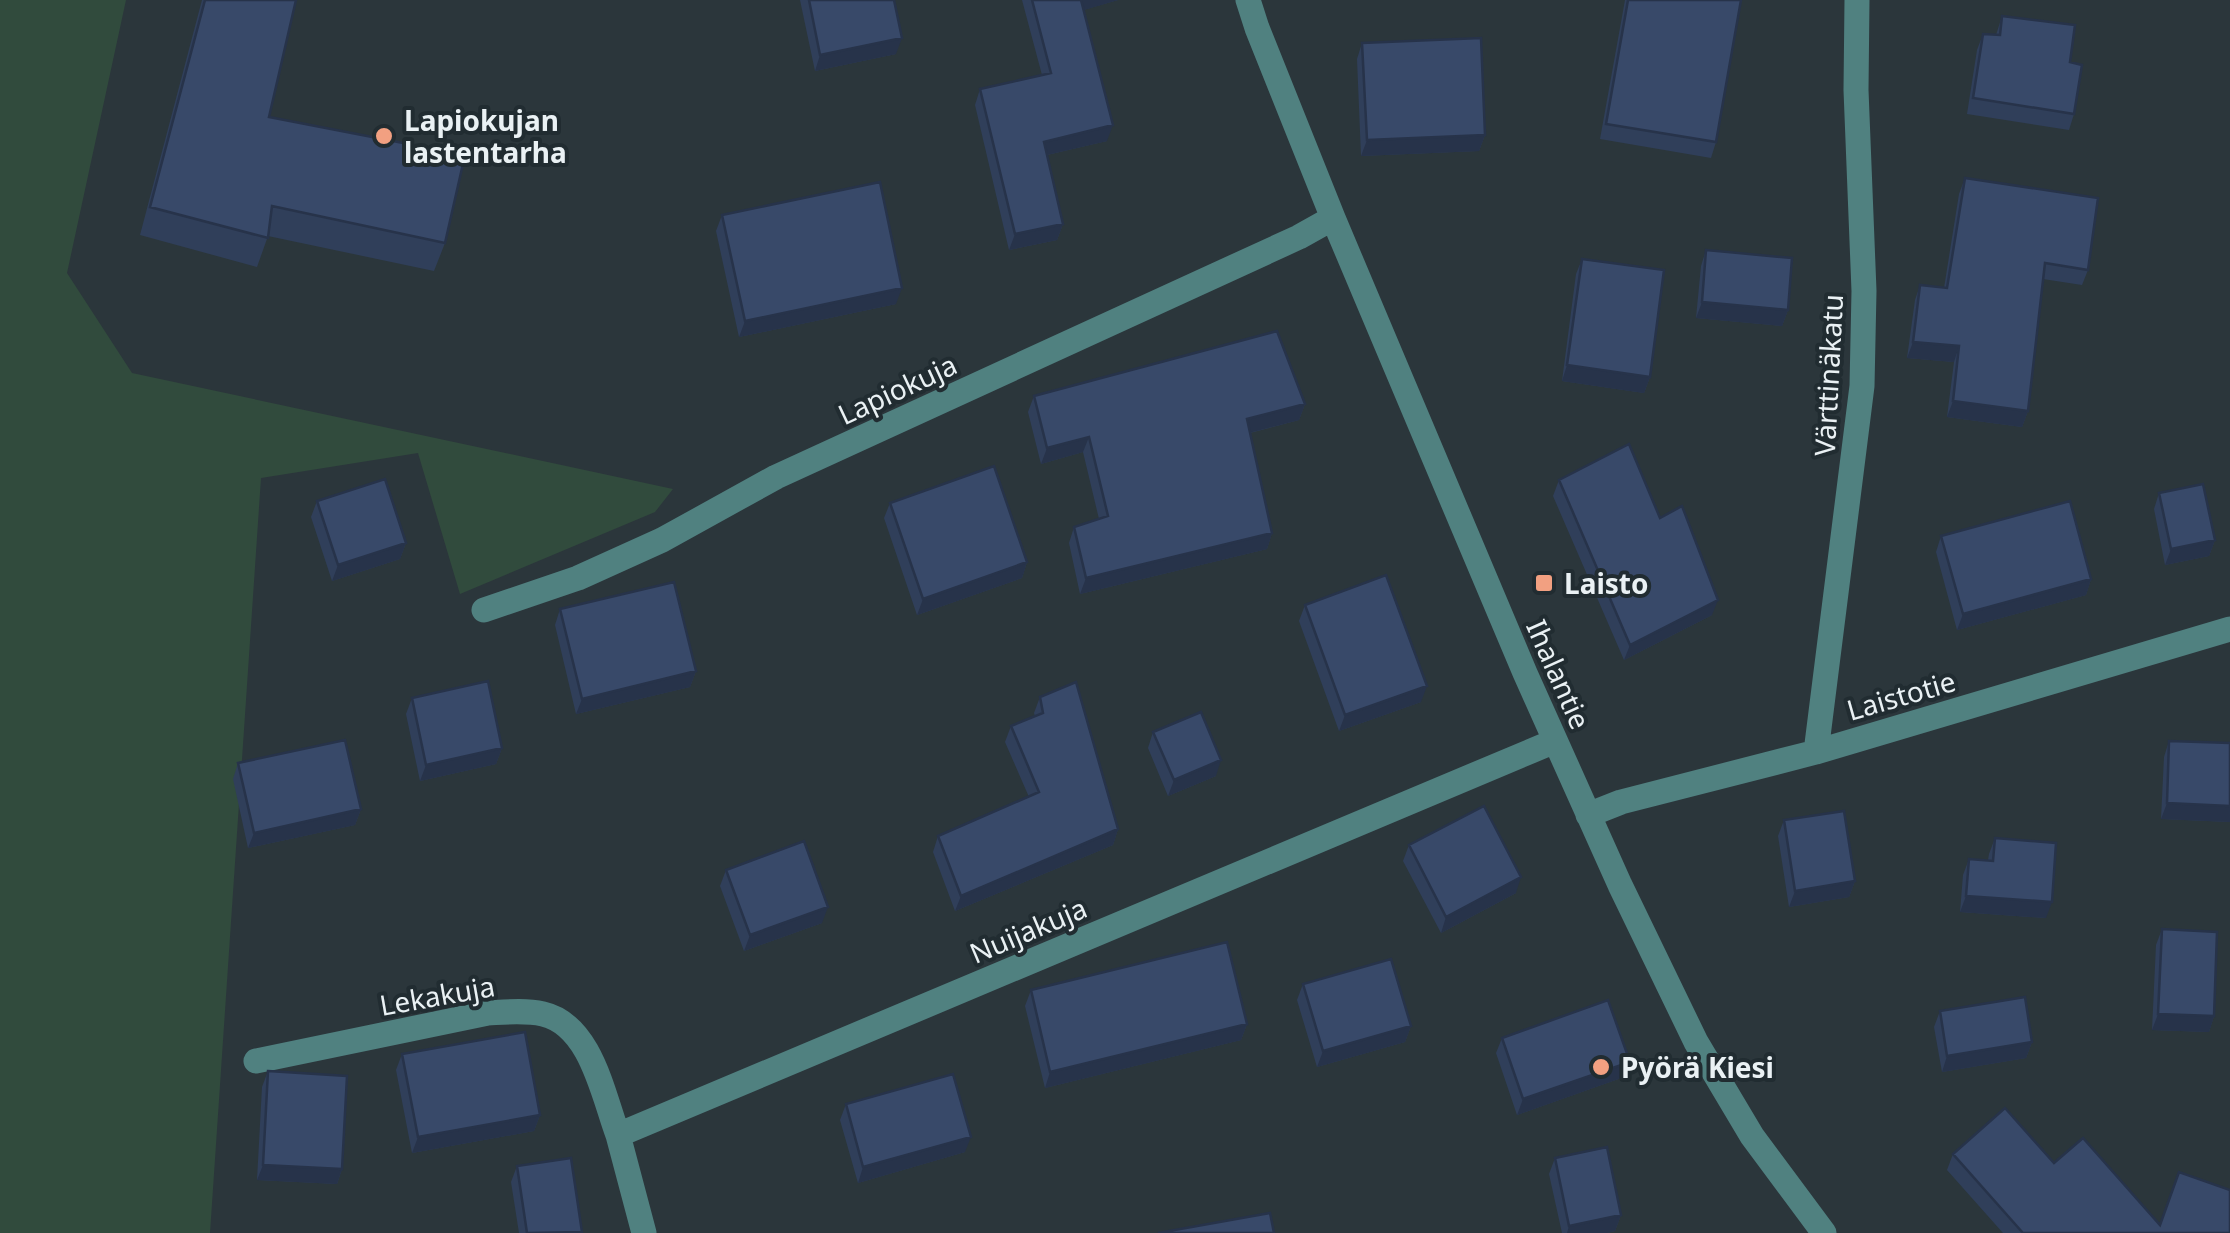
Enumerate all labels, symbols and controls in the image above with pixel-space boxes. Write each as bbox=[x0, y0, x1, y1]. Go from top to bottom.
place label: Lapiokujan lastentarha bbox=[404, 101, 567, 171]
marker: Lapiokujan lastentarha bbox=[373, 125, 395, 147]
street label: Värttinäkatu bbox=[1805, 293, 1851, 457]
street label: Lapiokuja bbox=[831, 345, 963, 433]
place label: Laisto bbox=[1564, 564, 1649, 602]
marker: Laisto bbox=[1533, 572, 1555, 594]
street label: Ihalantie bbox=[1518, 613, 1600, 735]
street label: Laistotie bbox=[1842, 661, 1960, 729]
street label: Nuijakuja bbox=[964, 888, 1092, 972]
street label: Lekakuja bbox=[376, 966, 498, 1024]
place label: Pyörä Kiesi bbox=[1621, 1048, 1774, 1086]
marker: Pyörä Kiesi bbox=[1590, 1056, 1612, 1078]

